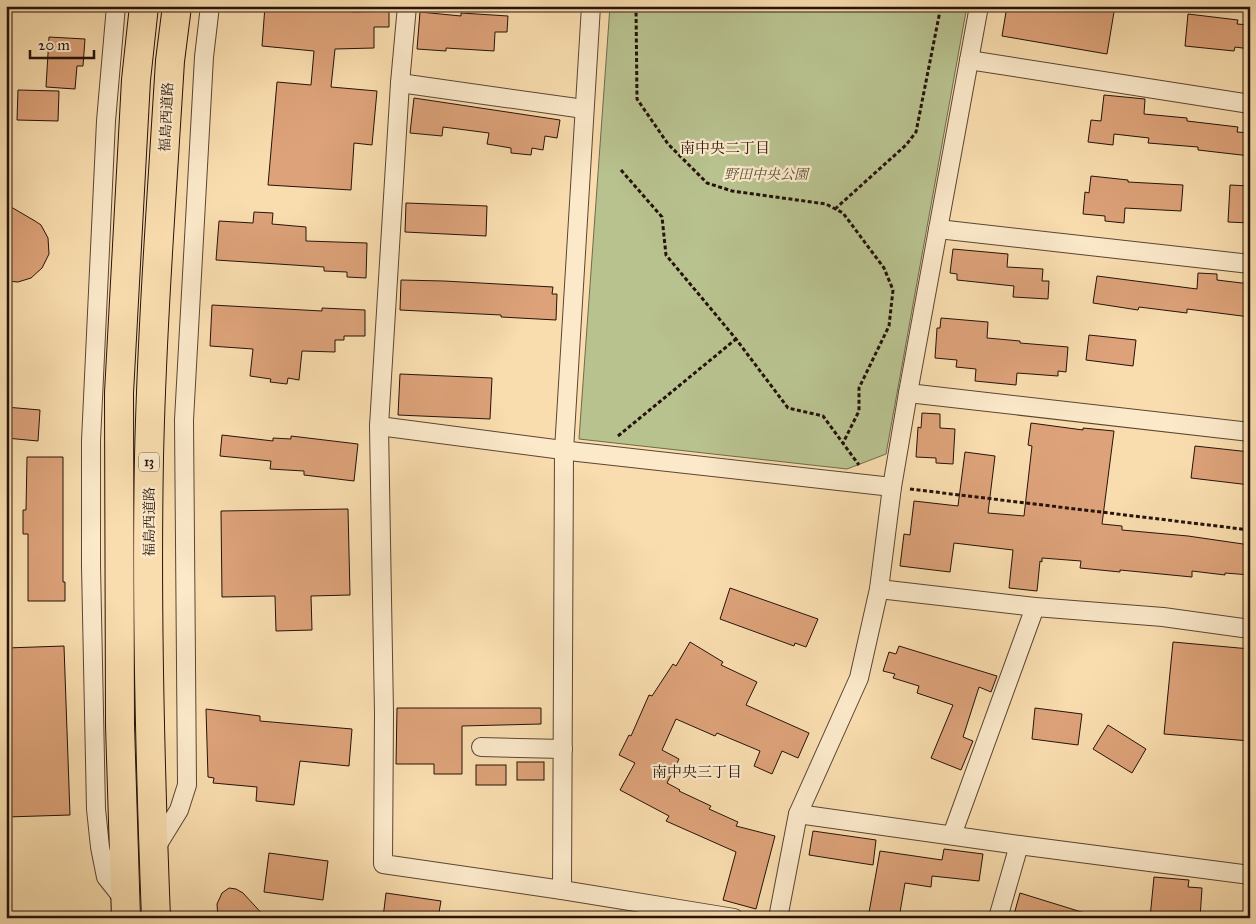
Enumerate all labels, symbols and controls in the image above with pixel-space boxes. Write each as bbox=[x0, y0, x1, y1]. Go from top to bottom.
scale bar bbox=[30, 28, 94, 60]
text: 20 m bbox=[38, 36, 70, 54]
street label: 福島西道路 bbox=[156, 82, 177, 152]
district label: 南中央二丁目 bbox=[680, 139, 770, 157]
park label: 野田中央公園 bbox=[724, 166, 810, 183]
road number: 13 bbox=[139, 452, 159, 472]
street label: 福島西道路 bbox=[141, 487, 158, 557]
district label: 南中央三丁目 bbox=[652, 763, 742, 781]

